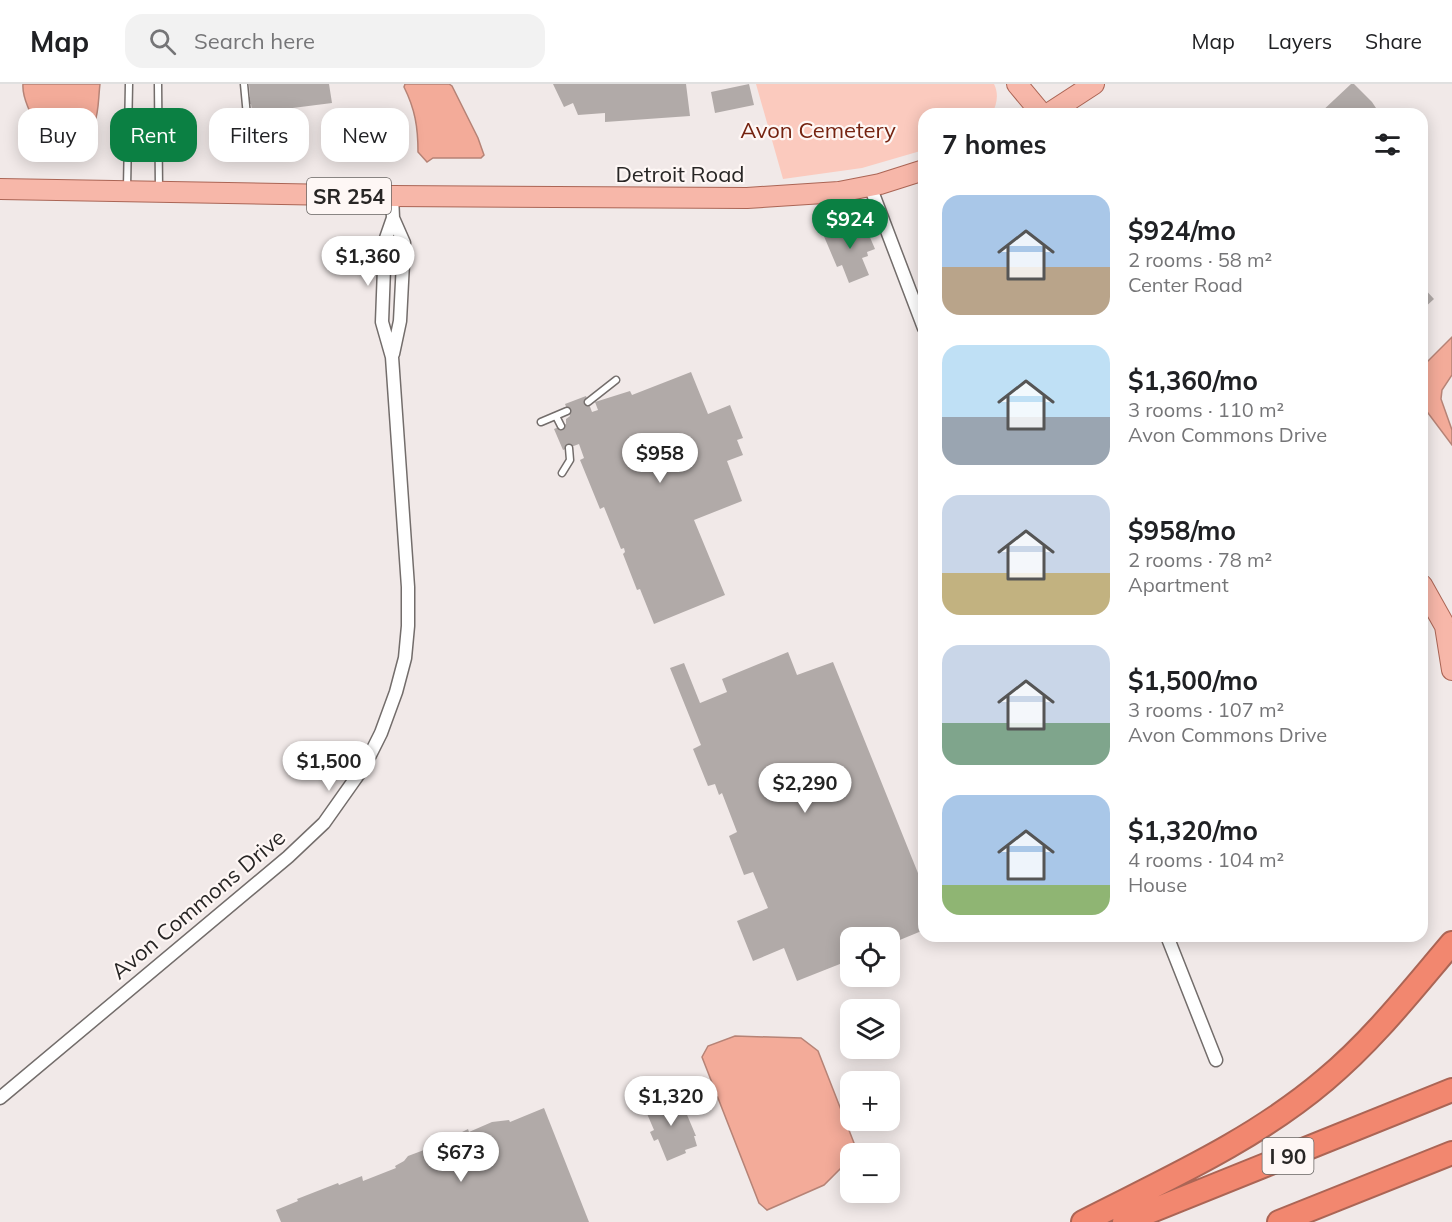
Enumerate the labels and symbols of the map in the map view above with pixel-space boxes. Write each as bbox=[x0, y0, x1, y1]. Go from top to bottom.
park label: Avon Cemetery bbox=[740, 116, 896, 144]
street label: Detroit Road bbox=[615, 160, 745, 188]
road number: SR 254 bbox=[307, 178, 391, 214]
pin: $924 bbox=[814, 199, 886, 250]
pin: $1,360 bbox=[319, 236, 417, 287]
pin: $958 bbox=[624, 433, 696, 484]
pin: $1,500 bbox=[280, 741, 378, 792]
pin: $2,290 bbox=[756, 763, 854, 814]
street label: Avon Commons Drive bbox=[105, 823, 291, 985]
pin: $1,320 bbox=[622, 1076, 720, 1127]
pin: $673 bbox=[425, 1132, 497, 1183]
road number: I 90 bbox=[1262, 1138, 1314, 1174]

